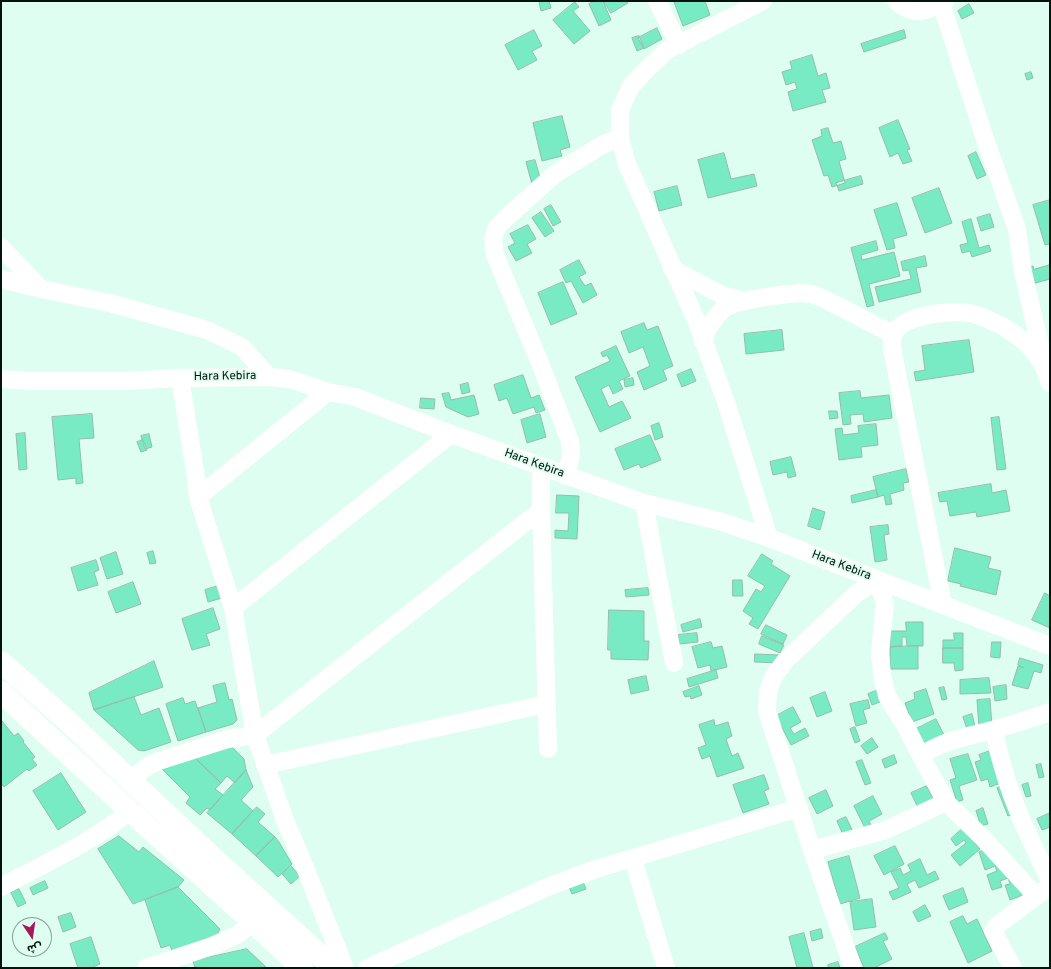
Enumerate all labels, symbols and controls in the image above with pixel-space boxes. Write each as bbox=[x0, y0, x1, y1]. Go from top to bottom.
street label: Hara Kebira bbox=[194, 369, 256, 385]
street label: Hara Kebira bbox=[502, 447, 566, 481]
street label: Hara Kebira bbox=[809, 548, 873, 584]
north arrow bbox=[12, 917, 52, 957]
text: ش bbox=[26, 939, 43, 956]

